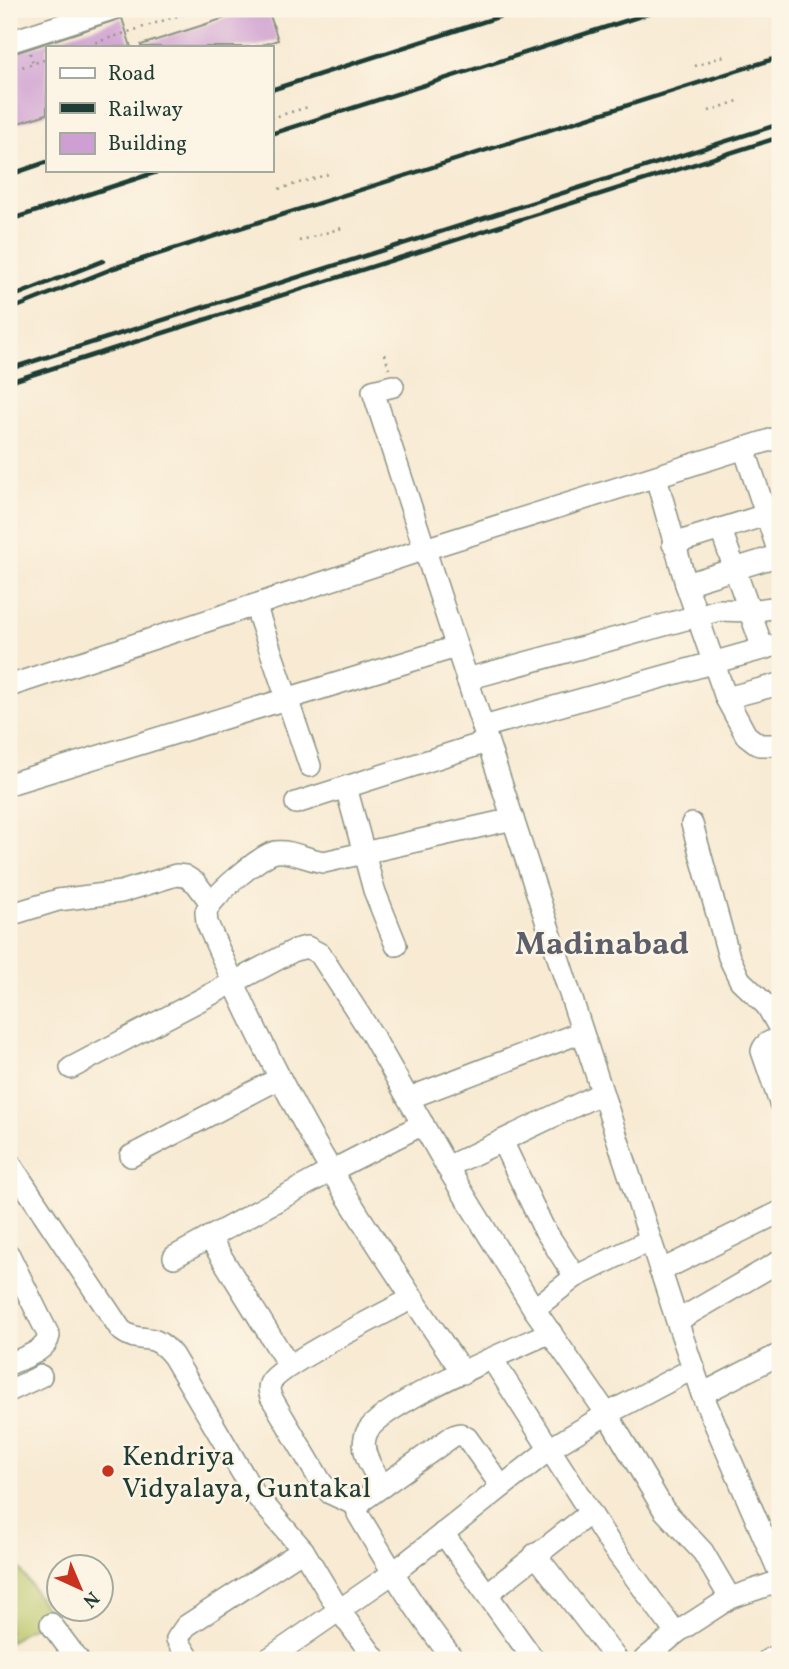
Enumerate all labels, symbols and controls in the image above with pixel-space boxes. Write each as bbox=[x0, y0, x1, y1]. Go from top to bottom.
legend bbox=[46, 46, 273, 172]
text: Road bbox=[108, 60, 155, 89]
text: Railway bbox=[108, 96, 184, 125]
text: Building bbox=[108, 130, 187, 159]
district label: Madinabad bbox=[515, 924, 689, 968]
place label: Kendriya Vidyalaya, Guntakal bbox=[122, 1438, 371, 1509]
marker: Kendriya Vidyalaya, Guntakal bbox=[100, 1463, 116, 1479]
north arrow bbox=[46, 1554, 116, 1624]
text: N bbox=[76, 1585, 104, 1613]

